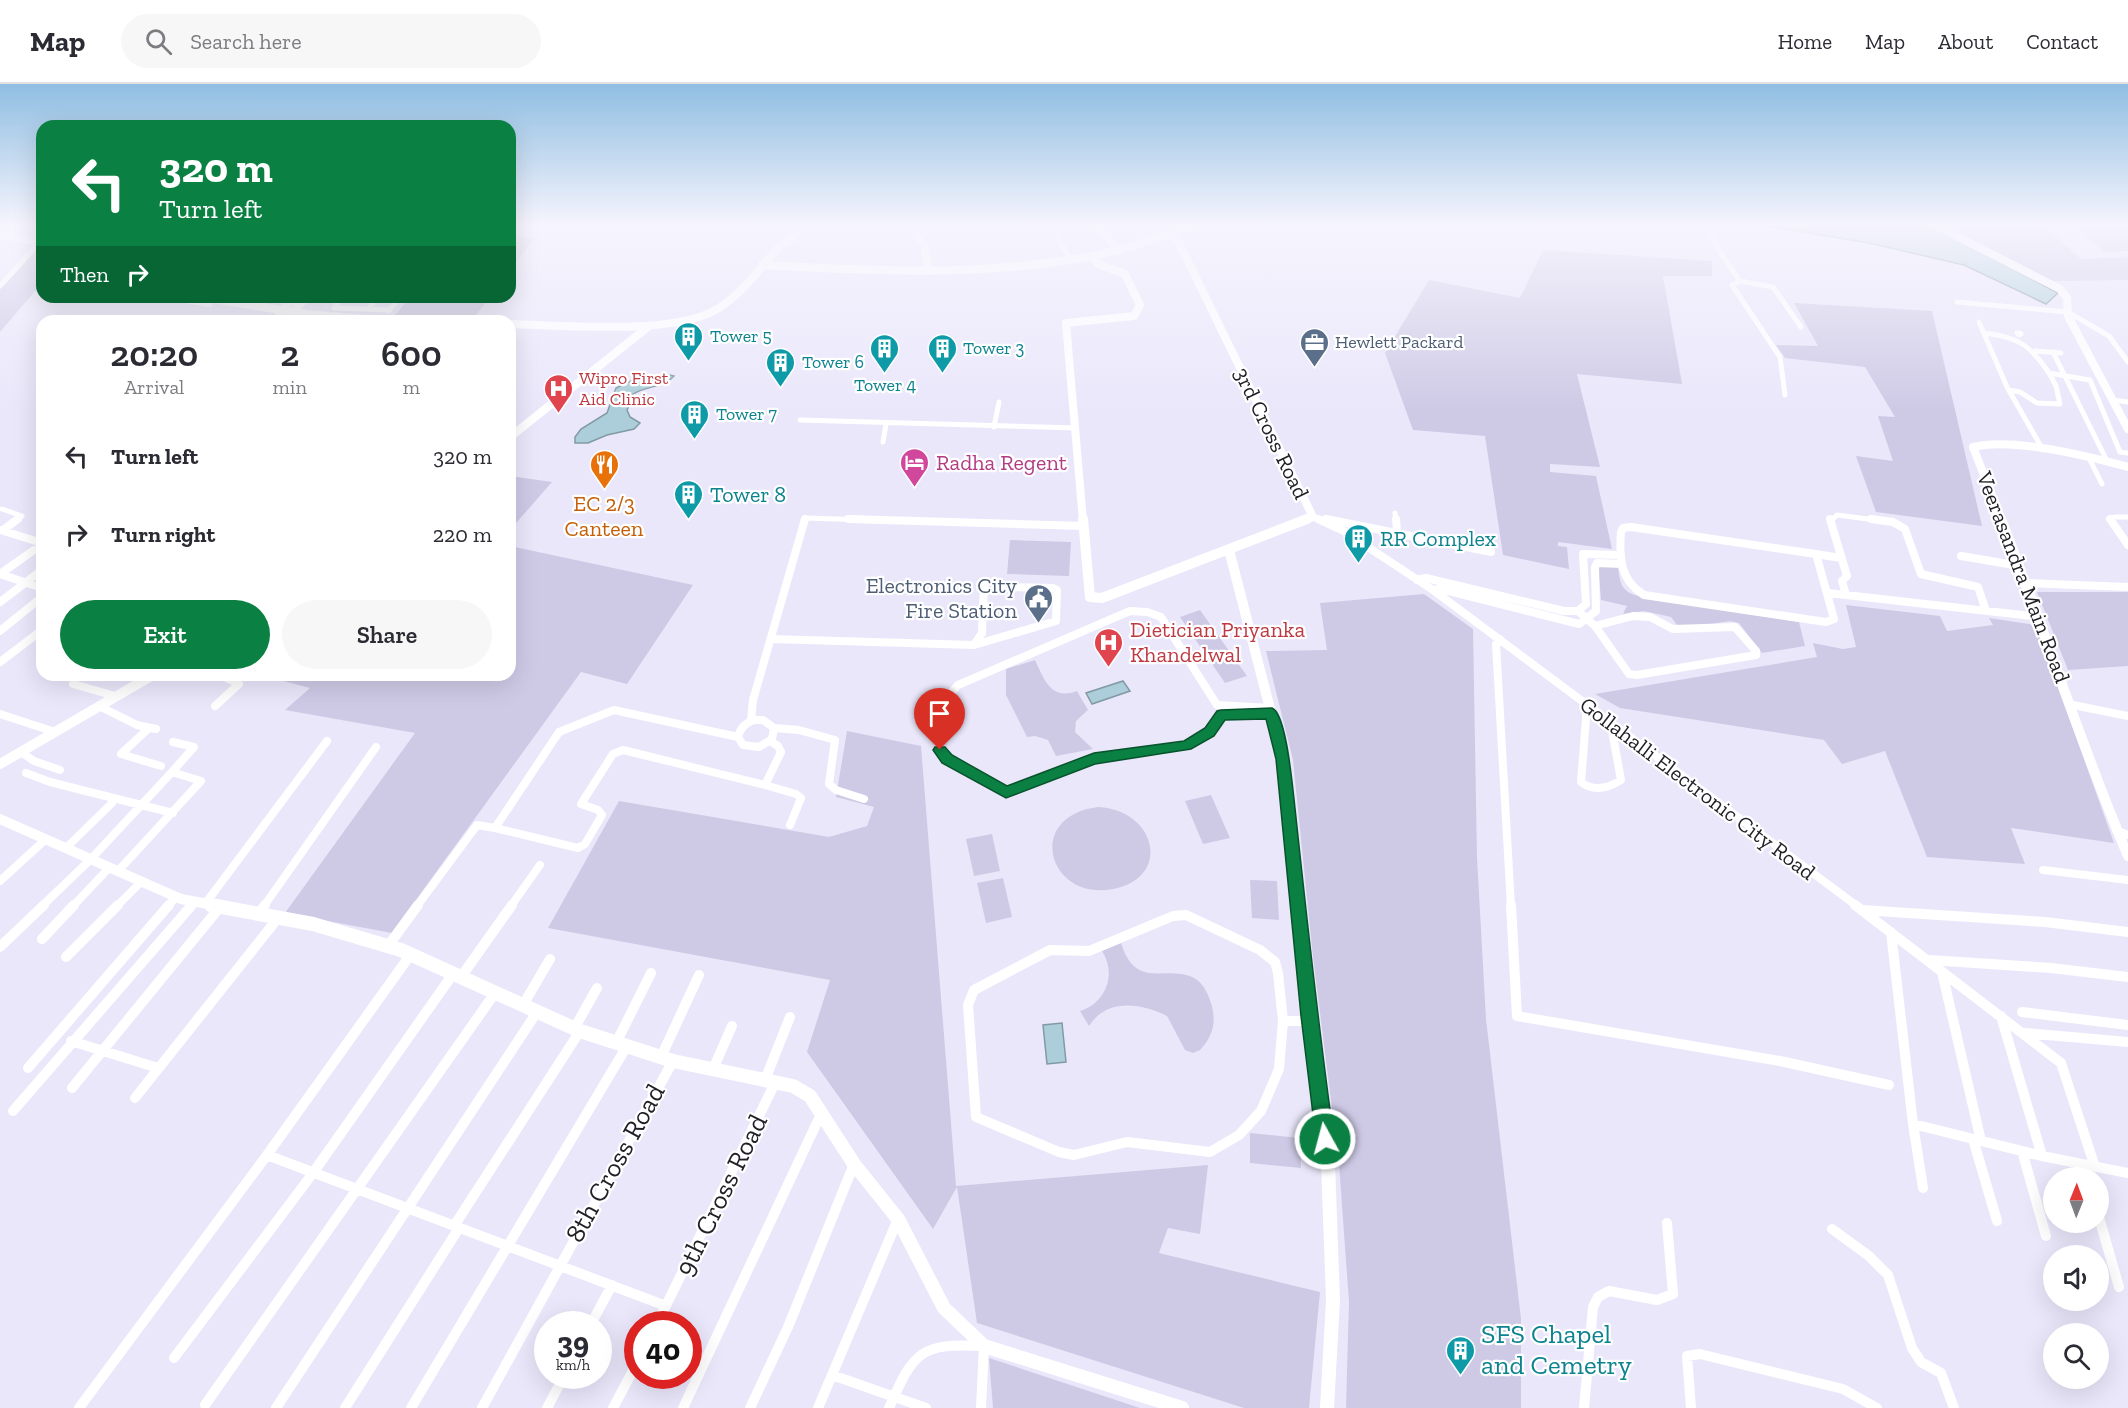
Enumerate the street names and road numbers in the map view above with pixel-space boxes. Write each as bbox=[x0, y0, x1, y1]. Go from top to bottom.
street label: 3rd Cross Road bbox=[1228, 363, 1315, 504]
street label: Veerasandra Main Road bbox=[1970, 467, 2076, 687]
street label: Gollahalli Electronic City Road bbox=[1575, 691, 1821, 886]
street label: 8th Cross Road bbox=[558, 1078, 672, 1248]
street label: 9th Cross Road bbox=[668, 1109, 774, 1281]

